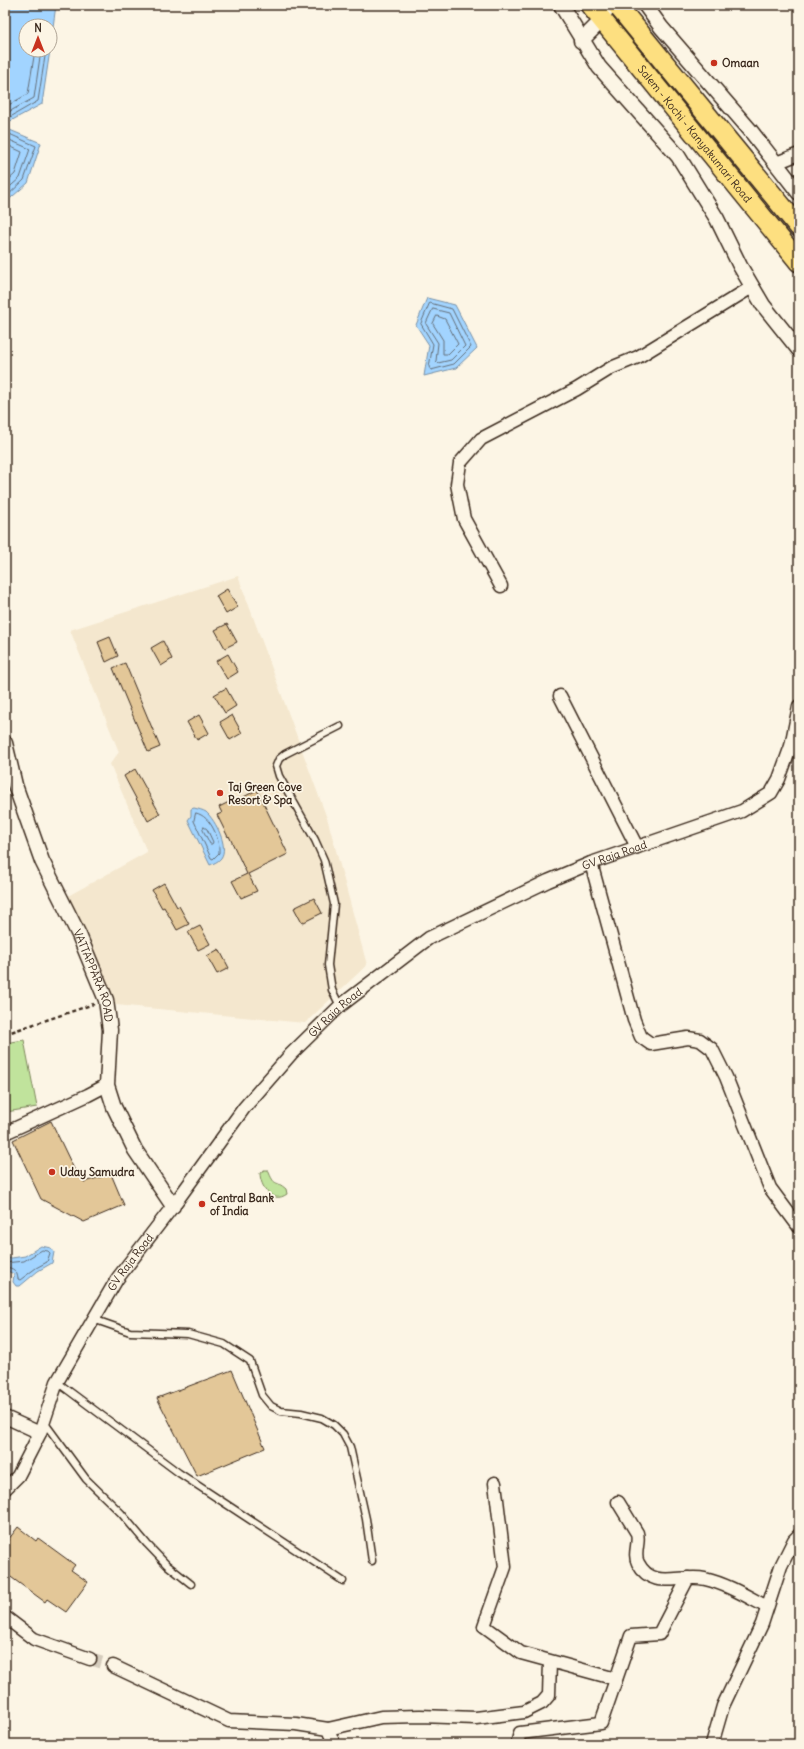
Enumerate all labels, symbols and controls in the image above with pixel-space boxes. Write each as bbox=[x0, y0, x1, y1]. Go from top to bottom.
north arrow bbox=[18, 18, 58, 58]
text: N bbox=[34, 21, 42, 35]
place label: Omaan bbox=[722, 56, 760, 70]
marker: Omaan bbox=[709, 58, 719, 68]
street label: Salem - Kochi - Kanyakumari Road bbox=[635, 62, 755, 206]
place label: Taj Green Cove Resort & Spa bbox=[228, 780, 302, 808]
marker: Taj Green Cove Resort & Spa bbox=[215, 788, 225, 798]
street label: GV Raja Road bbox=[580, 837, 649, 873]
street label: VATTAPPARA ROAD bbox=[70, 927, 116, 1023]
street label: GV Raja Road bbox=[305, 984, 365, 1040]
place label: Uday Samudra bbox=[60, 1165, 135, 1180]
marker: Uday Samudra bbox=[47, 1167, 57, 1177]
place label: Central Bank of India bbox=[210, 1191, 274, 1218]
marker: Central Bank of India bbox=[197, 1199, 207, 1209]
street label: GV Raja Road bbox=[105, 1230, 157, 1293]

